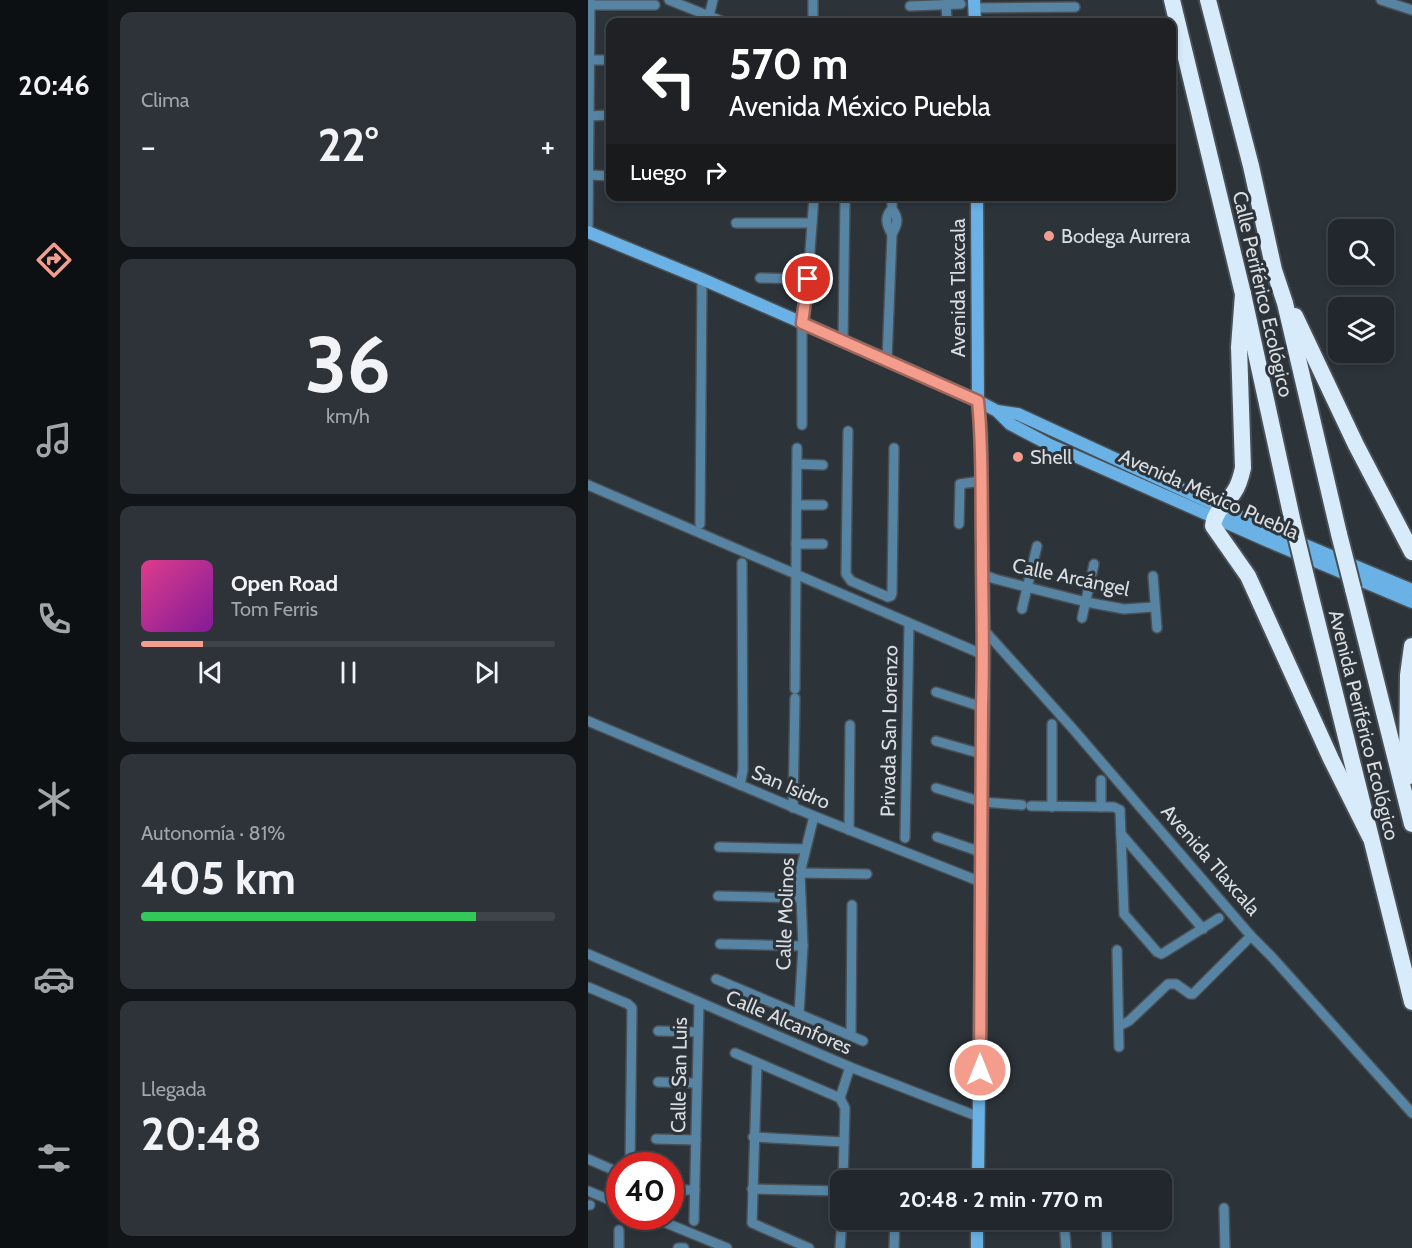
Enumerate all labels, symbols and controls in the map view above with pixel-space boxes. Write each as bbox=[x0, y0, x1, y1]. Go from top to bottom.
text: 570 m bbox=[729, 38, 848, 90]
icon: left bbox=[630, 42, 708, 120]
text: 20:46 bbox=[18, 69, 90, 102]
text: Clima bbox=[141, 88, 189, 112]
text: Avenida México Puebla bbox=[729, 90, 991, 123]
text: 22° bbox=[318, 118, 378, 172]
text: − bbox=[141, 126, 156, 166]
text: + bbox=[540, 126, 555, 166]
icon: right bbox=[699, 156, 732, 189]
text: Luego bbox=[630, 159, 687, 186]
street label: Calle Periférico Ecológico bbox=[1228, 189, 1298, 399]
street label: Avenida Tlaxcala bbox=[946, 218, 970, 358]
map controls bbox=[1328, 219, 1394, 363]
button: search bbox=[1328, 219, 1394, 285]
place label: Bodega Aurrera bbox=[1061, 224, 1191, 248]
marker: Bodega Aurrera bbox=[1042, 229, 1056, 243]
icon: directions bbox=[33, 239, 75, 281]
pin bbox=[782, 253, 833, 304]
icon: arrive bbox=[791, 262, 824, 295]
button: layers bbox=[1328, 297, 1394, 363]
text: 36 bbox=[305, 317, 391, 412]
text: km/h bbox=[326, 404, 370, 428]
icon: music bbox=[33, 419, 75, 461]
street label: Avenida México Puebla bbox=[1116, 444, 1303, 545]
place label: Shell bbox=[1030, 445, 1072, 469]
marker: Shell bbox=[1011, 450, 1025, 464]
street label: Calle Arcángel bbox=[1010, 553, 1132, 601]
text: Open Road bbox=[231, 570, 338, 597]
text: Tom Ferris bbox=[231, 597, 318, 621]
icon: phone bbox=[33, 598, 75, 640]
street label: Avenida Periférico Ecológico bbox=[1324, 607, 1404, 843]
street label: Privada San Lorenzo bbox=[876, 645, 902, 817]
icon: previous bbox=[194, 656, 227, 689]
icon: pause bbox=[332, 656, 365, 689]
icon: next bbox=[470, 656, 503, 689]
street label: San Isidro bbox=[748, 760, 834, 814]
icon: climate bbox=[33, 778, 75, 820]
street label: Avenida Tlaxcala bbox=[1156, 800, 1266, 921]
text: Autonomía · 81% bbox=[141, 821, 285, 845]
text: 405 km bbox=[141, 851, 296, 905]
street label: Calle Molinos bbox=[771, 857, 799, 971]
icon: car bbox=[33, 958, 75, 1000]
street label: Calle Alcanfores bbox=[722, 985, 856, 1059]
street label: Calle San Luis bbox=[666, 1017, 692, 1133]
position arrow bbox=[948, 1038, 1012, 1102]
text: Llegada bbox=[141, 1077, 206, 1101]
text: 20:48 bbox=[141, 1107, 262, 1161]
icon: filters bbox=[33, 1137, 75, 1179]
speed limit sign: 40 bbox=[606, 1152, 684, 1230]
text: 20:48 · 2 min · 770 m bbox=[899, 1186, 1103, 1213]

